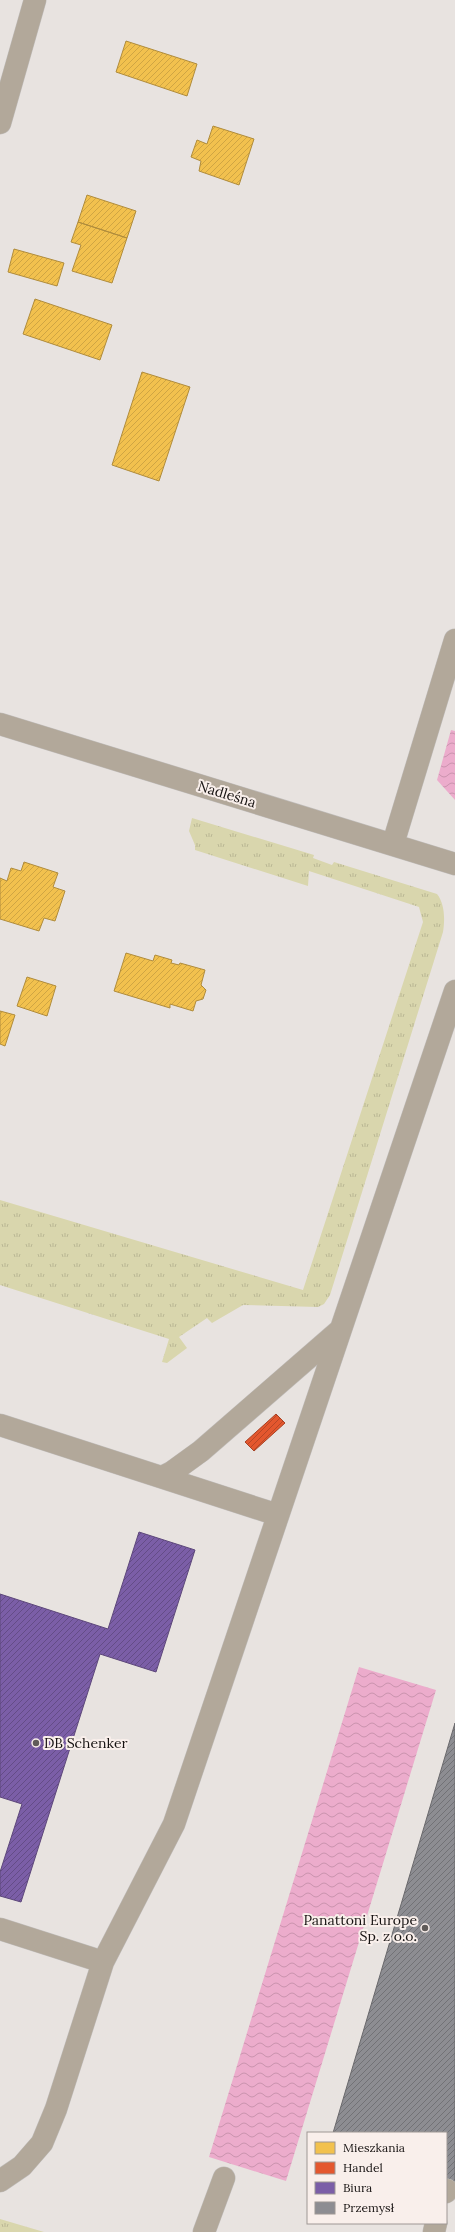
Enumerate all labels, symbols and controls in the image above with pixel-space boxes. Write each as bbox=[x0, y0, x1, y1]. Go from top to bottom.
street label: Nadleśna bbox=[196, 777, 258, 811]
place label: DB Schenker bbox=[44, 1734, 128, 1752]
marker: DB Schenker bbox=[31, 1738, 41, 1748]
place label: Panattoni Europe Sp. z o.o. bbox=[303, 1911, 417, 1945]
marker: Panattoni Europe Sp. z o.o. bbox=[420, 1923, 430, 1933]
legend bbox=[307, 2132, 447, 2224]
text: Mieszkania bbox=[343, 2140, 405, 2155]
text: Handel bbox=[343, 2160, 383, 2175]
text: Biura bbox=[343, 2180, 372, 2195]
text: Przemysł bbox=[343, 2200, 395, 2215]

